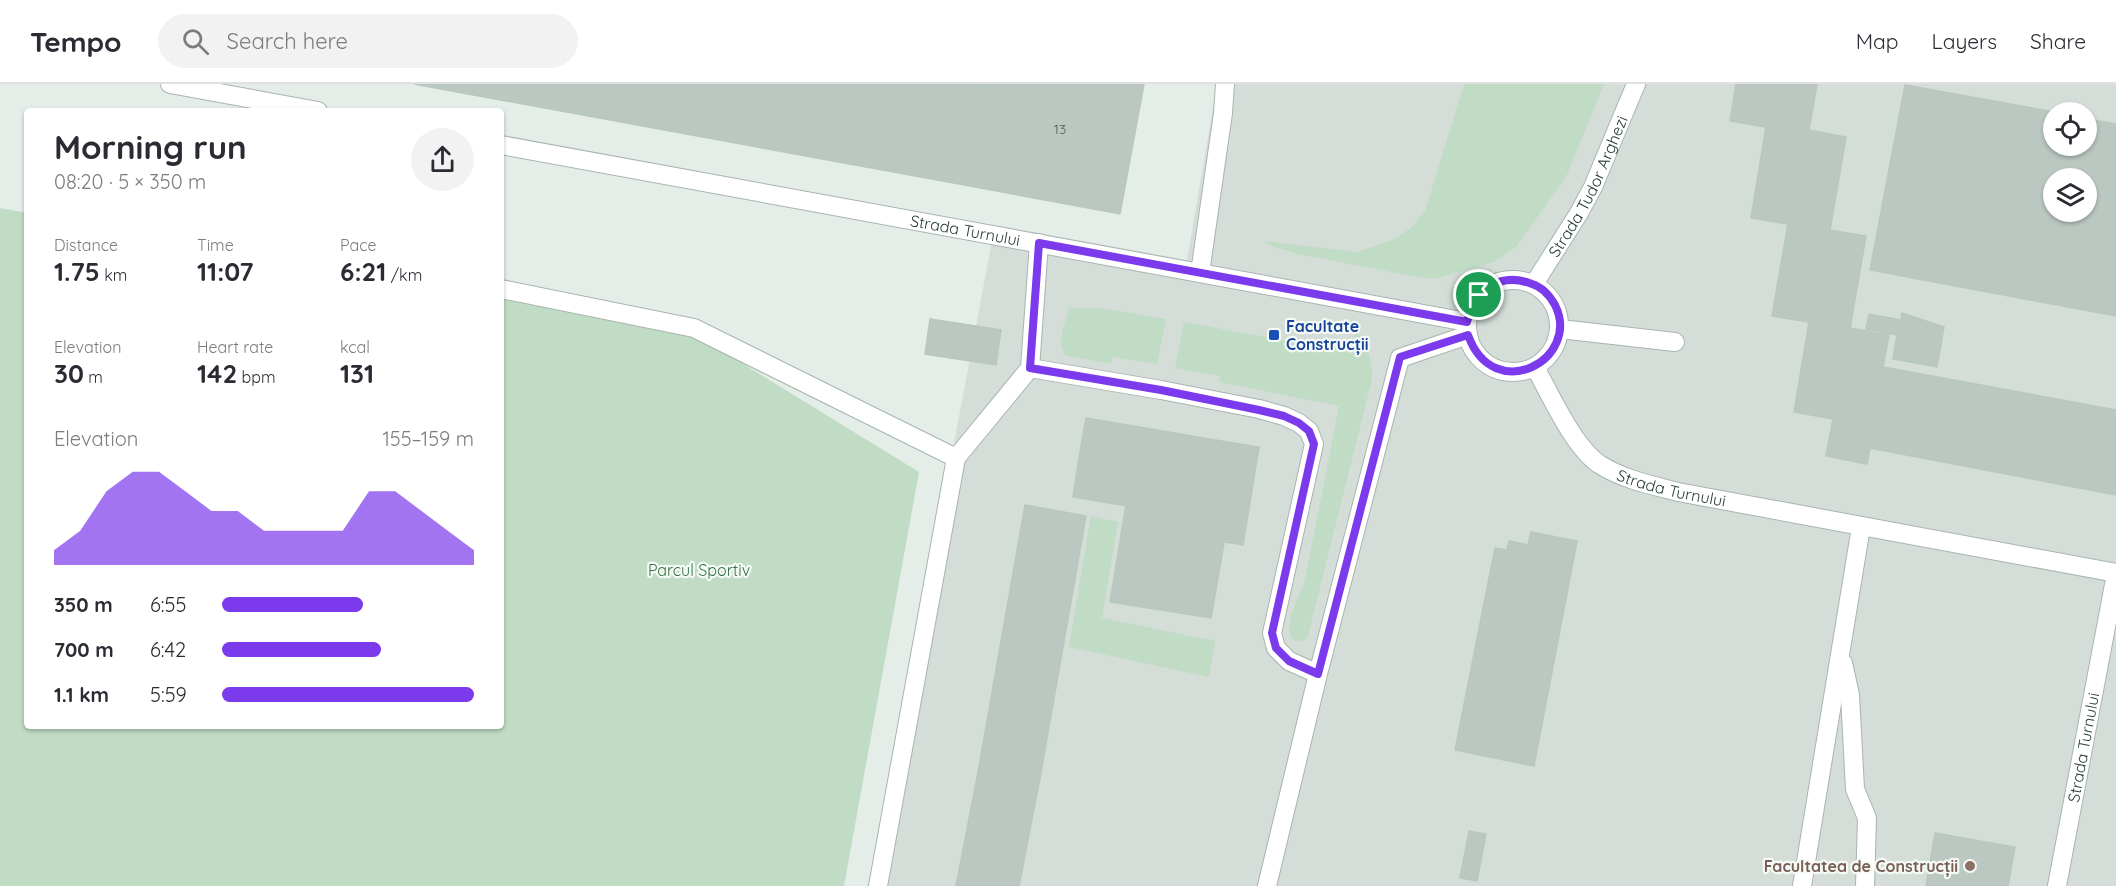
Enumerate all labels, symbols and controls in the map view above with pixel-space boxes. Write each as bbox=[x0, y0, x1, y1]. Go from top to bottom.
search box bbox=[158, 14, 578, 68]
text: Tempo bbox=[30, 24, 122, 59]
icon: search bbox=[179, 25, 212, 58]
text: Search here bbox=[227, 27, 348, 55]
text: Map bbox=[1856, 28, 1899, 54]
text: Layers bbox=[1932, 28, 1997, 54]
text: Share bbox=[2030, 28, 2086, 54]
map controls bbox=[2043, 102, 2097, 222]
button: locate bbox=[2043, 102, 2097, 156]
street label: Strada Tudor Arghezi bbox=[1544, 113, 1632, 261]
house number: 13 bbox=[1054, 120, 1066, 138]
text: Morning run bbox=[54, 126, 247, 167]
button: share bbox=[411, 128, 474, 191]
button: layers bbox=[2043, 168, 2097, 222]
text: 08:20 · 5 × 350 m bbox=[54, 169, 206, 194]
street label: Strada Turnului bbox=[909, 210, 1022, 250]
text: Distance bbox=[54, 235, 118, 255]
text: Time bbox=[197, 235, 234, 255]
text: Pace bbox=[340, 235, 376, 255]
text: 1.75 bbox=[54, 255, 100, 288]
text: 11:07 bbox=[197, 255, 254, 288]
text: 6:21 bbox=[340, 255, 386, 288]
text: km bbox=[100, 265, 127, 285]
text: /km bbox=[386, 265, 422, 285]
pin bbox=[1453, 269, 1504, 320]
icon: arrive bbox=[1462, 278, 1495, 311]
place label: Facultate Construcții bbox=[1286, 316, 1369, 355]
marker: Facultate Construcții bbox=[1267, 328, 1281, 342]
text: Elevation bbox=[54, 337, 121, 357]
text: Heart rate bbox=[197, 337, 273, 357]
text: kcal bbox=[340, 337, 370, 357]
text: 30 bbox=[54, 357, 84, 390]
text: 142 bbox=[197, 357, 237, 390]
text: 131 bbox=[340, 357, 374, 390]
text: m bbox=[84, 367, 103, 387]
text: bpm bbox=[237, 367, 276, 387]
text: Elevation bbox=[54, 426, 138, 451]
text: 155–159 m bbox=[382, 426, 474, 451]
street label: Strada Turnului bbox=[1614, 465, 1727, 511]
park label: Parcul Sportiv bbox=[648, 560, 750, 580]
text: 350 m bbox=[54, 592, 113, 617]
text: 6:55 bbox=[150, 592, 186, 617]
text: 700 m bbox=[54, 637, 114, 662]
text: 6:42 bbox=[150, 637, 186, 662]
text: 1.1 km bbox=[54, 682, 109, 707]
text: 5:59 bbox=[150, 682, 187, 707]
street label: Strada Turnului bbox=[2063, 691, 2103, 804]
place label: Facultatea de Construcții bbox=[1764, 856, 1958, 877]
marker: Facultatea de Construcții bbox=[1963, 859, 1977, 873]

